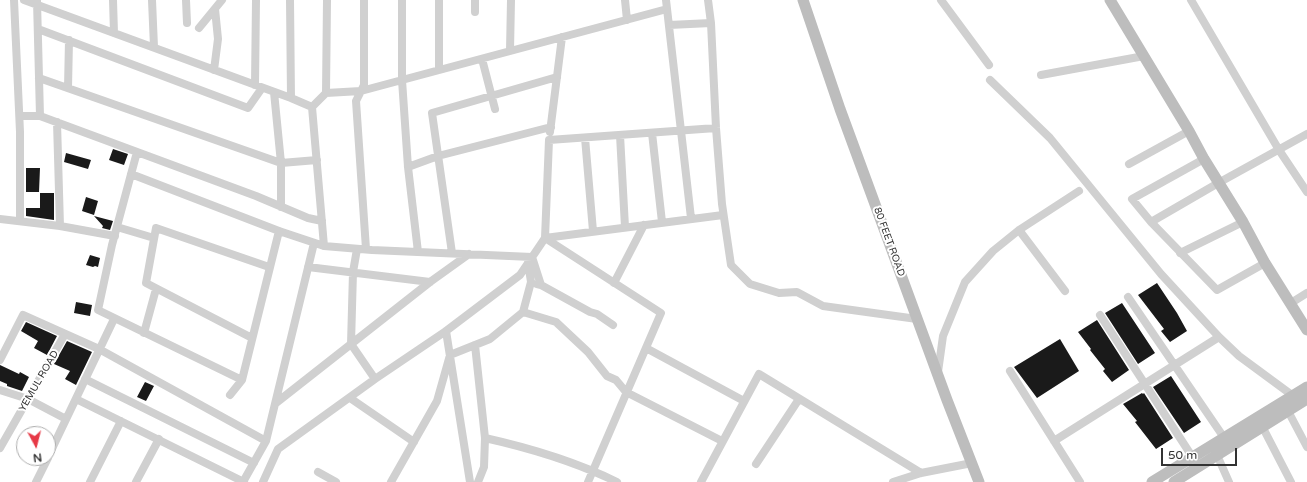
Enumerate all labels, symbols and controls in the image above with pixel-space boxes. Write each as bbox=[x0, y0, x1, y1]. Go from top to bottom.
street label: 80 FEET ROAD bbox=[871, 206, 907, 278]
street label: YEMUL ROAD bbox=[17, 348, 61, 414]
north arrow bbox=[16, 426, 56, 466]
scale bar bbox=[1163, 440, 1239, 466]
text: 50 m bbox=[1168, 448, 1197, 462]
text: N bbox=[32, 450, 43, 464]

